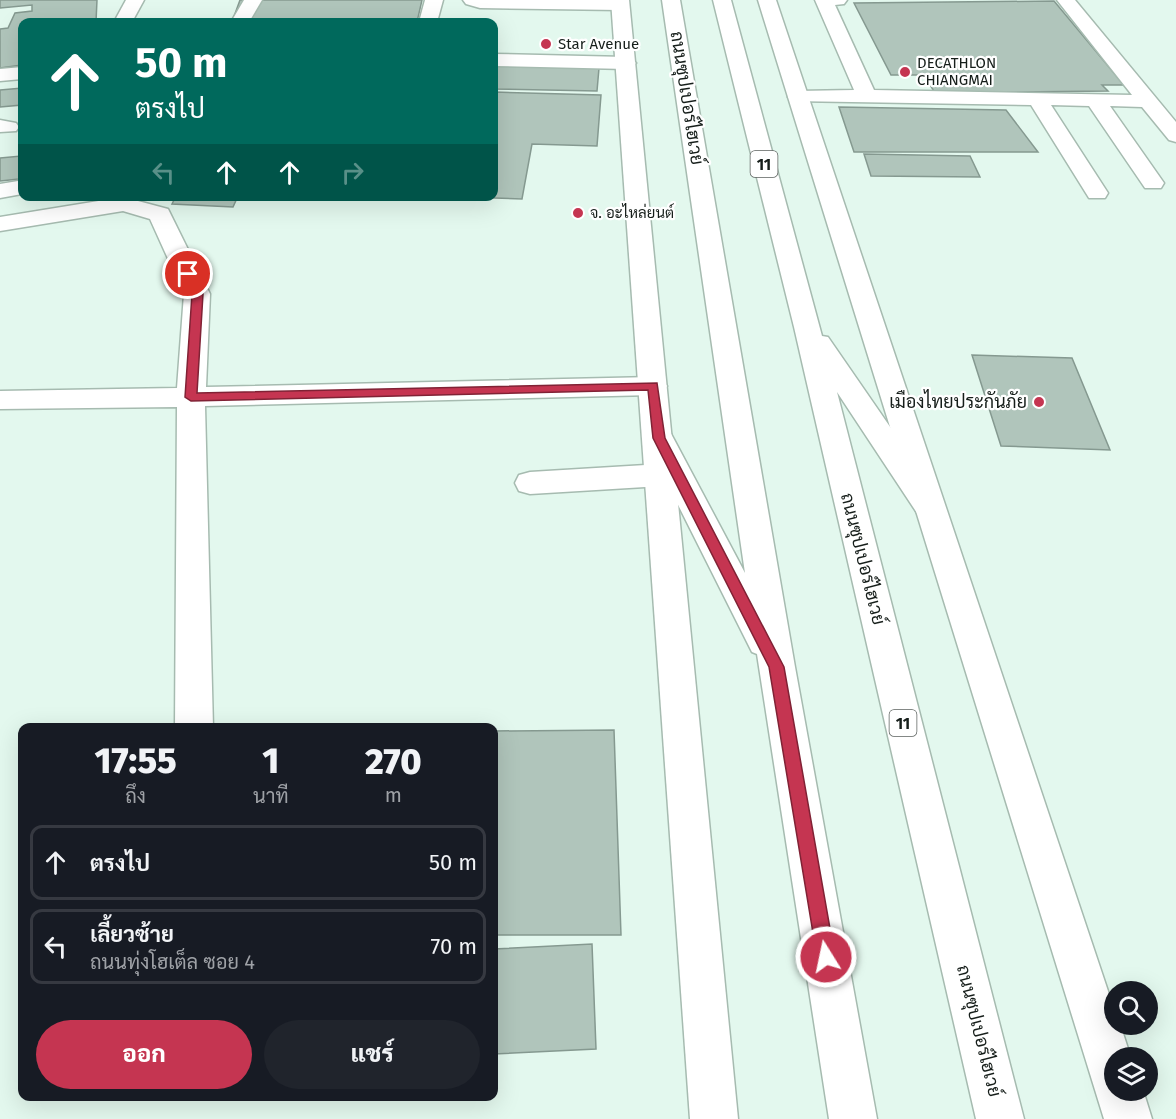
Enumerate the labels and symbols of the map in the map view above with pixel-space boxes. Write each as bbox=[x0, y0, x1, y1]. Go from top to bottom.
street label: ถนนซุปเปอร์ไฮเวย์ bbox=[665, 29, 710, 167]
place label: Star Avenue bbox=[558, 35, 639, 53]
marker: Star Avenue bbox=[539, 37, 553, 51]
place label: DECATHLON CHIANGMAI bbox=[917, 54, 996, 89]
marker: DECATHLON CHIANGMAI bbox=[898, 65, 912, 79]
road number: 11 bbox=[750, 151, 777, 177]
place label: จ. อะไหล่ยนต์ bbox=[590, 203, 674, 222]
marker: จ. อะไหล่ยนต์ bbox=[571, 206, 585, 220]
pin bbox=[162, 248, 213, 299]
place label: เมืองไทยประกันภัย bbox=[889, 389, 1027, 413]
marker: เมืองไทยประกันภัย bbox=[1032, 395, 1046, 409]
street label: ถนนซุปเปอร์ไฮเวย์ bbox=[835, 490, 892, 627]
road number: 11 bbox=[890, 710, 916, 736]
position arrow bbox=[794, 925, 858, 989]
street label: ถนนซุปเปอร์ไฮเวย์ bbox=[951, 962, 1008, 1099]

